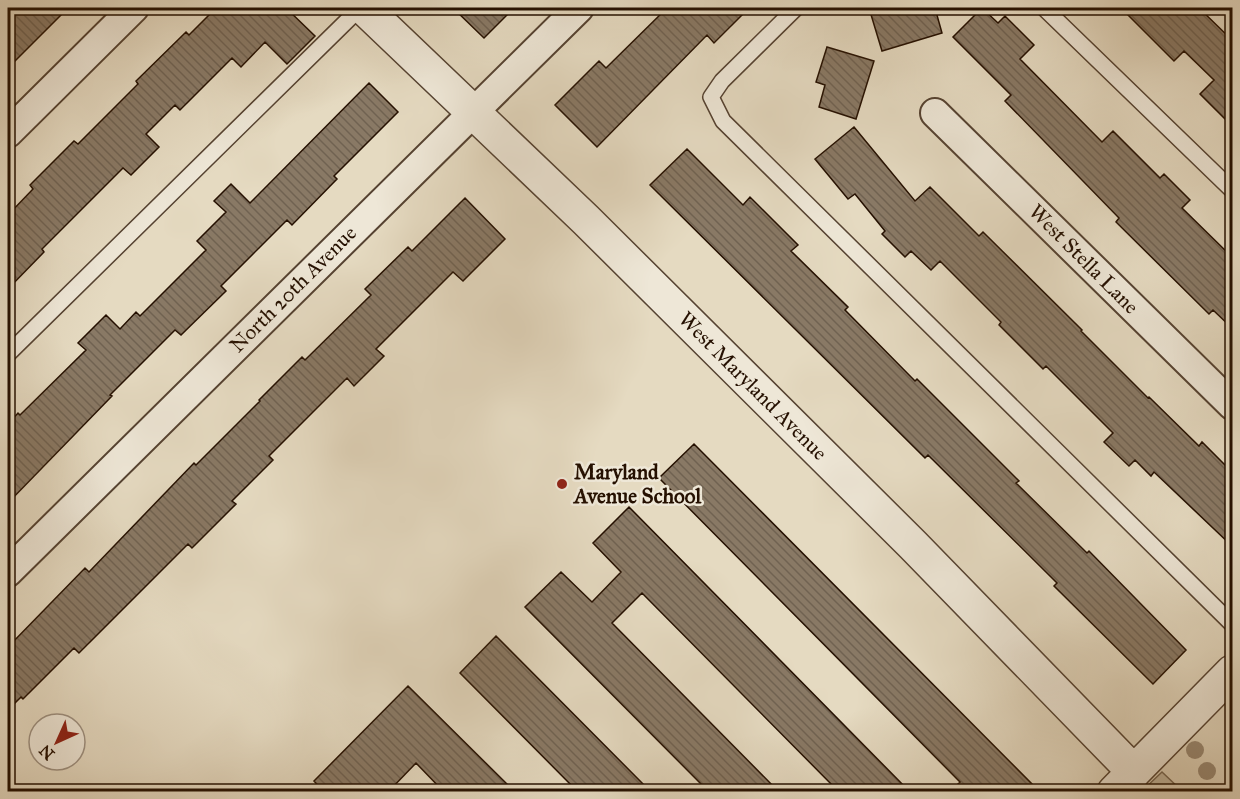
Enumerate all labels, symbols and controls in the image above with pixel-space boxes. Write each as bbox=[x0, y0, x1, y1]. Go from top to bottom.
street label: West Stella Lane bbox=[1024, 199, 1145, 320]
street label: North 20th Avenue bbox=[224, 220, 362, 358]
street label: West Maryland Avenue bbox=[673, 306, 833, 466]
place label: Maryland Avenue School bbox=[572, 459, 702, 509]
marker: Maryland Avenue School bbox=[555, 477, 569, 491]
north arrow bbox=[27, 712, 87, 772]
text: N bbox=[35, 740, 58, 764]

